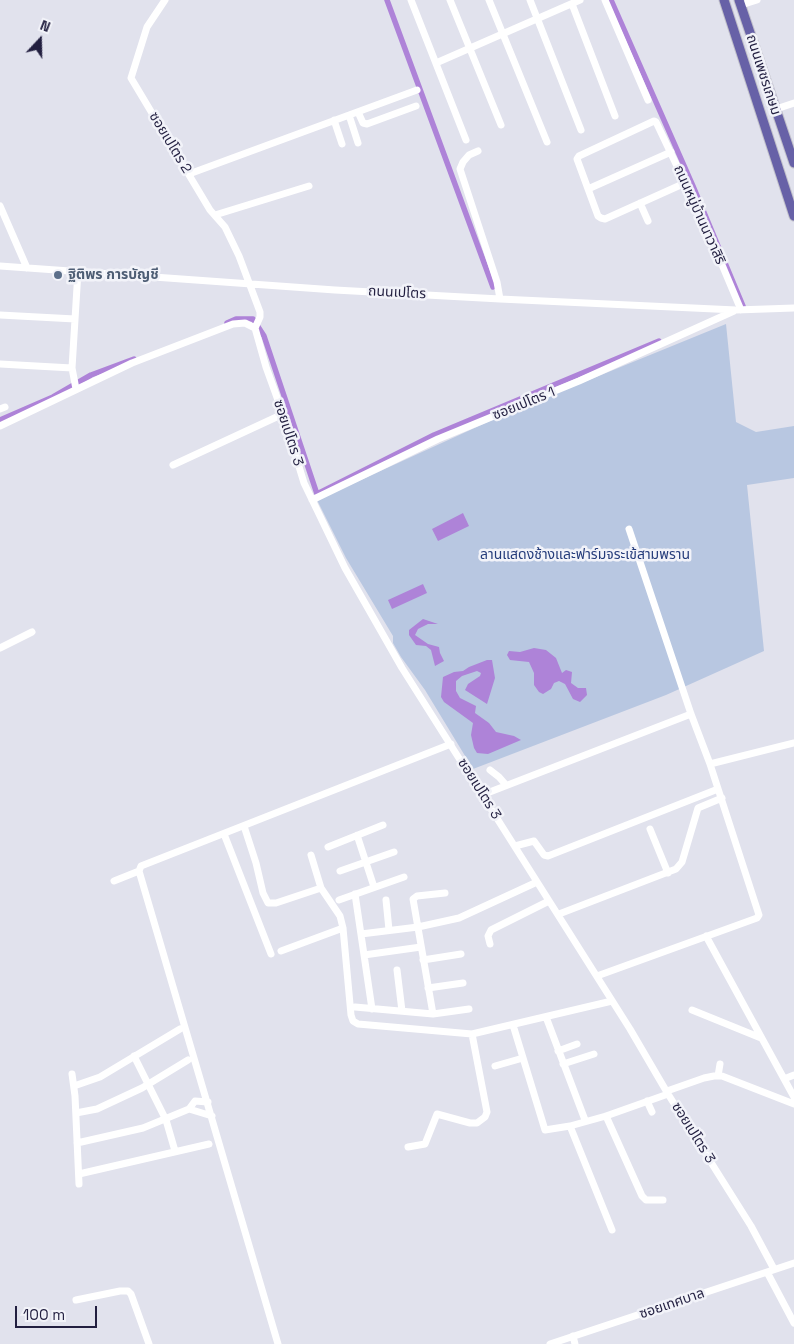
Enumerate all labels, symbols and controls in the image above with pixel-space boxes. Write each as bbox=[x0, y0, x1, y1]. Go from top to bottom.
north arrow bbox=[15, 15, 65, 65]
text: N bbox=[38, 16, 53, 36]
street label: ถนนเพชรเกษม bbox=[742, 33, 784, 117]
street label: ซอยเปโตร 2 bbox=[145, 109, 195, 177]
street label: ถนนหมู่บ้านนาวาสิริ bbox=[670, 163, 728, 267]
place label: ฐิติพร การบัญชี bbox=[68, 267, 159, 283]
marker: ฐิติพร การบัญชี bbox=[52, 269, 64, 281]
street label: ถนนเปโตร bbox=[368, 283, 426, 303]
street label: ซอยเปโตร 1 bbox=[490, 384, 558, 424]
street label: ซอยเปโตร 3 bbox=[269, 398, 307, 468]
park label: ลานแสดงช้างและฟาร์มจระเข้สามพราน bbox=[480, 547, 690, 563]
street label: ซอยเปโตร 3 bbox=[454, 755, 504, 823]
street label: ซอยเปโตร 3 bbox=[668, 1099, 718, 1167]
street label: ซอยเทศบาล bbox=[637, 1285, 707, 1323]
scale bar bbox=[18, 1296, 100, 1328]
text: 100 m bbox=[23, 1305, 65, 1324]

